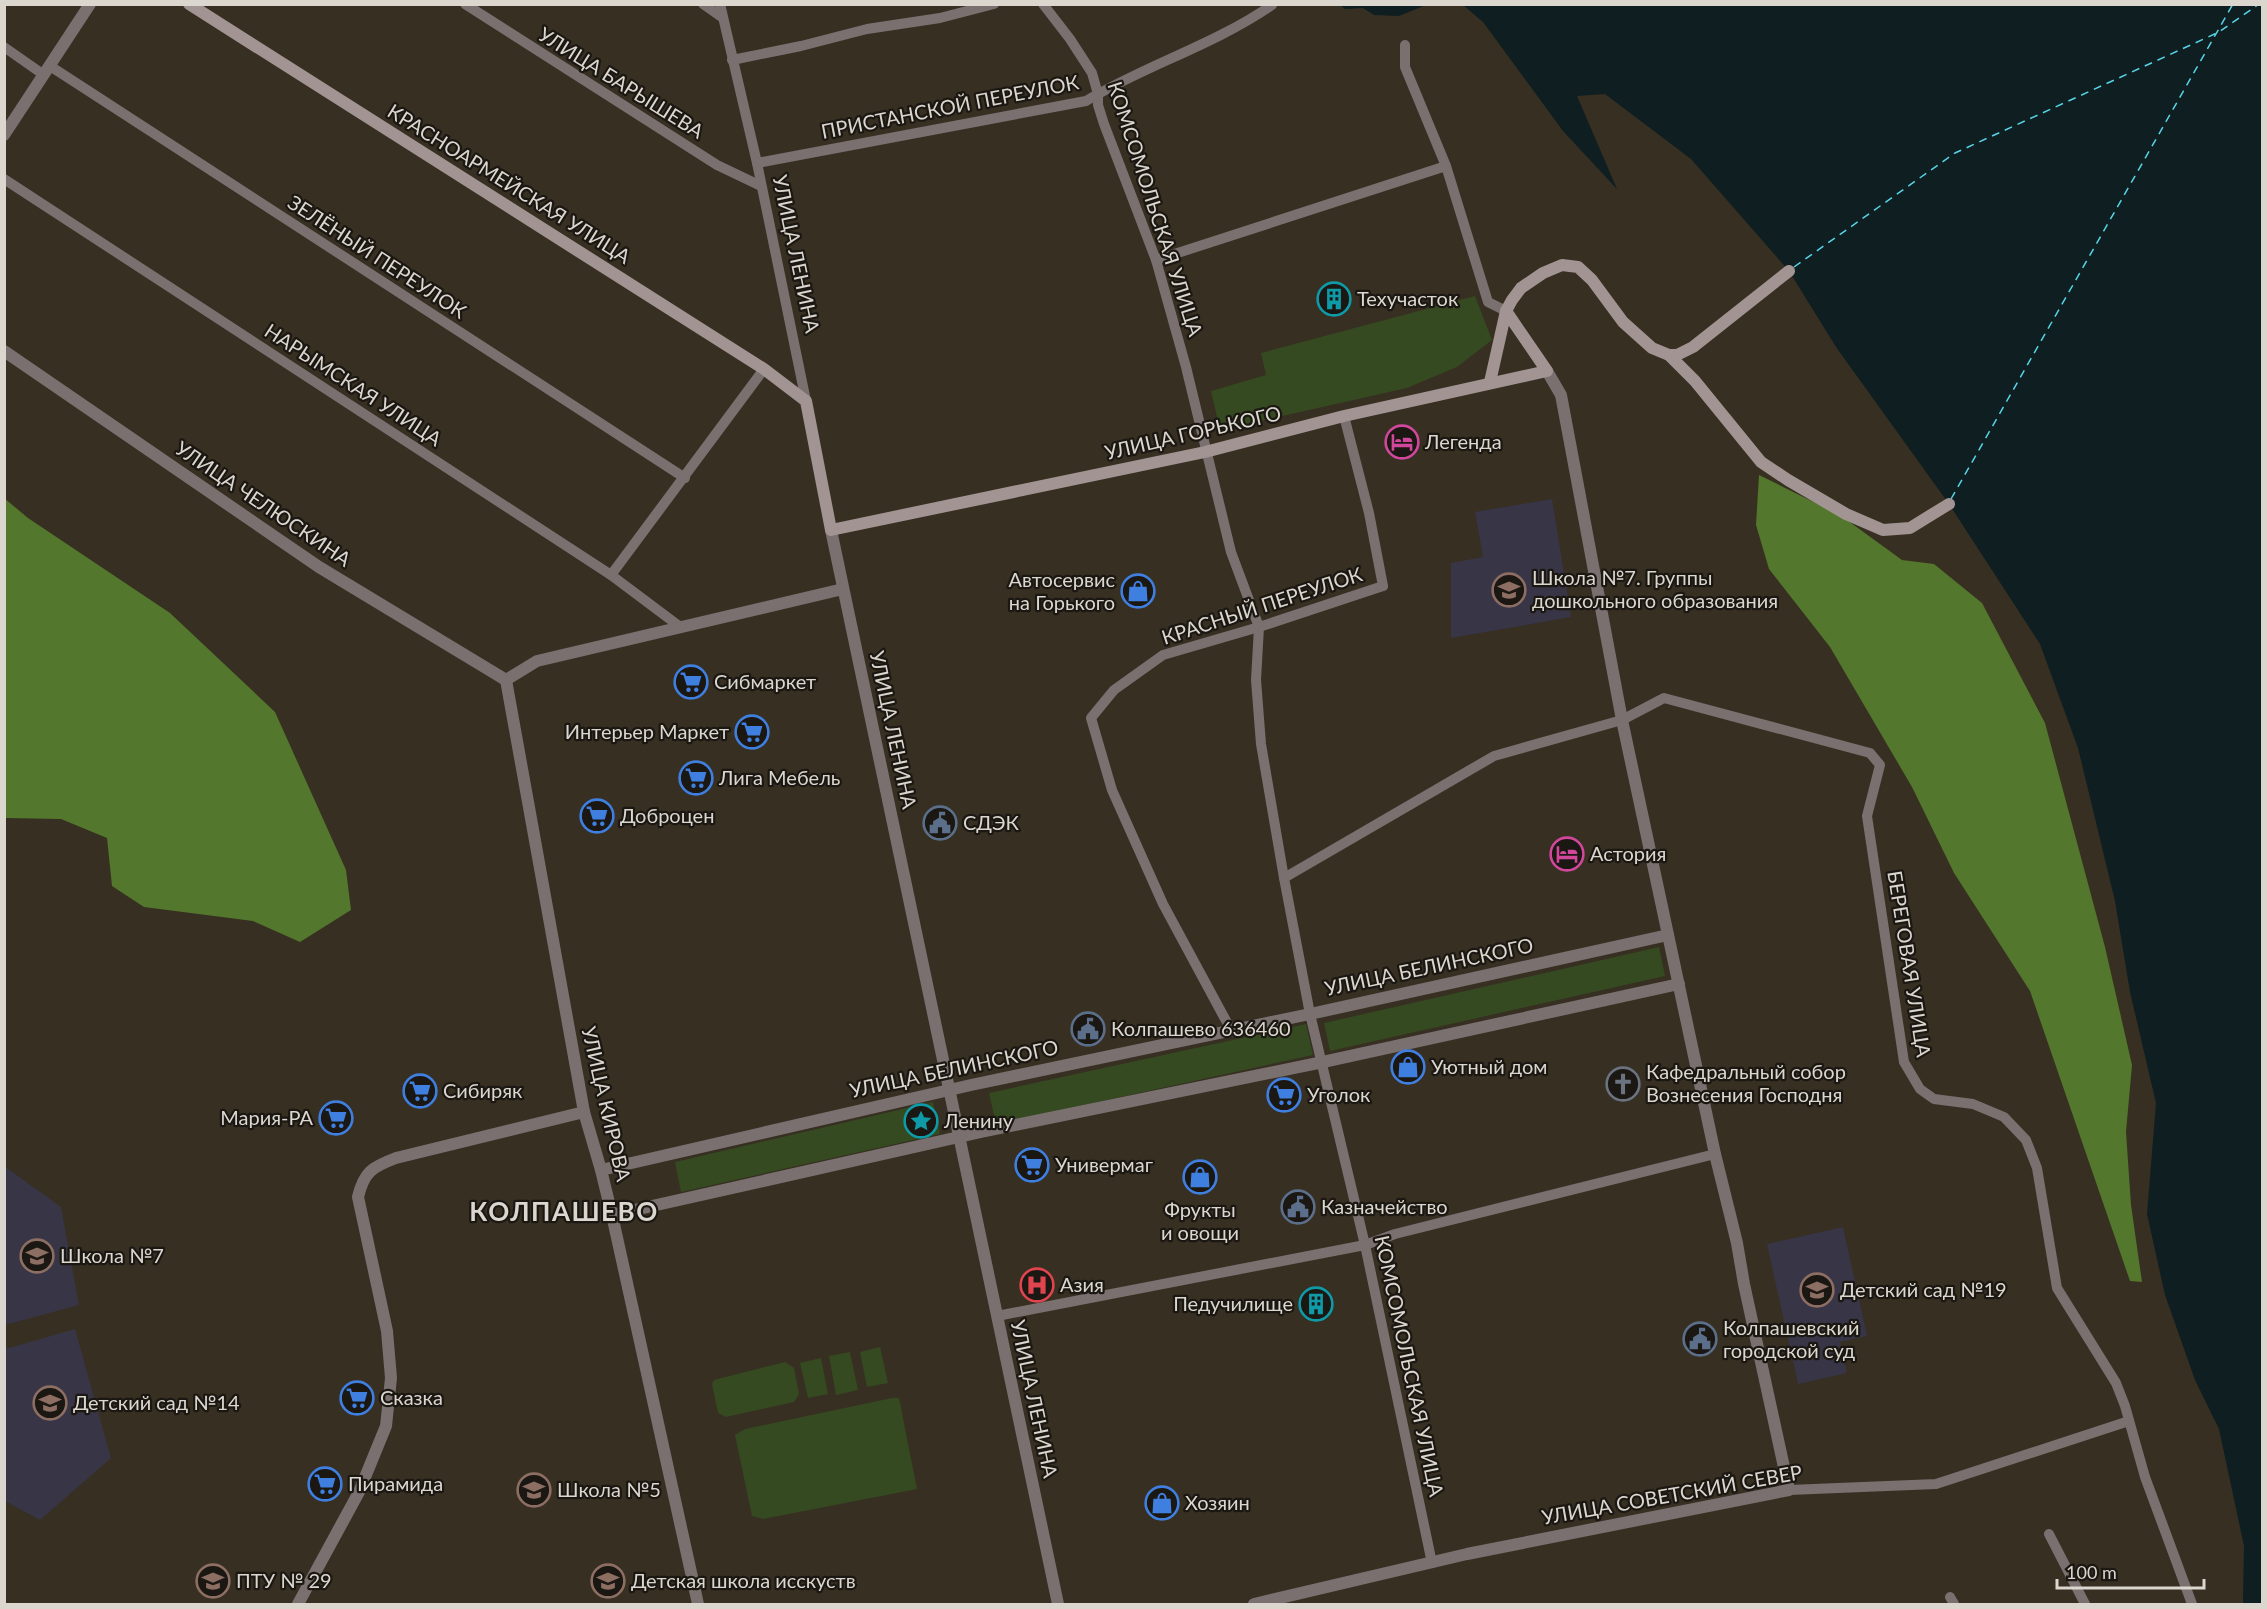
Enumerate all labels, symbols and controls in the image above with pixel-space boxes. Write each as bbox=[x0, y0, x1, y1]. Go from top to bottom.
street label: УЛИЦА БАРЫШЕВА bbox=[534, 22, 709, 143]
street label: ПРИСТАНСКОЙ ПЕРЕУЛОК bbox=[819, 69, 1081, 143]
street label: КОМСОМОЛЬСКАЯ УЛИЦА bbox=[1103, 78, 1209, 339]
street label: КРАСНОАРМЕЙСКАЯ УЛИЦА bbox=[384, 98, 636, 268]
street label: УЛИЦА ЛЕНИНА bbox=[769, 173, 826, 335]
street label: ЗЕЛЁНЫЙ ПЕРЕУЛОК bbox=[284, 190, 472, 323]
building icon: Техучасток bbox=[1316, 281, 1352, 317]
place label: Техучасток bbox=[1357, 286, 1459, 310]
street label: НАРЫМСКАЯ УЛИЦА bbox=[261, 318, 447, 451]
street label: УЛИЦА ГОРЬКОГО bbox=[1102, 400, 1283, 464]
hotel icon: Легенда bbox=[1384, 424, 1420, 460]
place label: Легенда bbox=[1424, 429, 1502, 453]
street label: УЛИЦА ЧЕЛЮСКИНА bbox=[171, 436, 356, 571]
street label: КРАСНЫЙ ПЕРЕУЛОК bbox=[1158, 561, 1366, 649]
place label: Школа №7. Группы дошкольного образования bbox=[1532, 565, 1778, 612]
place label: Автосервис на Горького bbox=[1009, 567, 1115, 614]
school or university icon: Школа №7. Группы дошкольного образования bbox=[1491, 572, 1527, 608]
shop icon: Автосервис на Горького bbox=[1120, 573, 1156, 609]
street label: УЛИЦА ЛЕНИНА bbox=[866, 649, 923, 811]
supermarket icon: Сибмаркет bbox=[673, 664, 709, 700]
place label: Сибмаркет bbox=[714, 669, 816, 693]
supermarket icon: Интерьер Маркет bbox=[734, 714, 770, 750]
place label: Интерьер Маркет bbox=[565, 719, 729, 743]
supermarket icon: Лига Мебель bbox=[678, 760, 714, 796]
place label: Лига Мебель bbox=[718, 765, 840, 789]
supermarket icon: Доброцен bbox=[579, 798, 615, 834]
place label: Доброцен bbox=[620, 803, 714, 827]
public building icon: СДЭК bbox=[922, 805, 958, 841]
place label: СДЭК bbox=[963, 810, 1020, 834]
hotel icon: Астория bbox=[1549, 836, 1585, 872]
place label: Астория bbox=[1590, 841, 1666, 865]
street label: БЕРЕГОВАЯ УЛИЦА bbox=[1883, 869, 1937, 1059]
street label: УЛИЦА БЕЛИНСКОГО bbox=[1322, 932, 1535, 1000]
public building icon: Колпашево 636460 bbox=[1070, 1011, 1106, 1047]
place label: Колпашево 636460 bbox=[1111, 1016, 1291, 1040]
street label: УЛИЦА КИРОВА bbox=[577, 1024, 637, 1184]
street label: УЛИЦА БЕЛИНСКОГО bbox=[847, 1034, 1060, 1102]
shop icon: Уютный дом bbox=[1390, 1049, 1426, 1085]
place label: Уютный дом bbox=[1431, 1054, 1547, 1078]
place label: Кафедральный собор Вознесения Господня bbox=[1646, 1059, 1846, 1106]
church icon: Кафедральный собор Вознесения Господня bbox=[1605, 1066, 1641, 1102]
supermarket icon: Сибиряк bbox=[402, 1073, 438, 1109]
supermarket icon: Уголок bbox=[1266, 1077, 1302, 1113]
place label: Сибиряк bbox=[443, 1078, 523, 1102]
place label: Уголок bbox=[1307, 1082, 1371, 1106]
supermarket icon: Мария-РА bbox=[318, 1100, 354, 1136]
place icon: Ленину bbox=[903, 1103, 939, 1139]
place label: Мария-РА bbox=[220, 1105, 313, 1129]
place label: Ленину bbox=[943, 1108, 1014, 1132]
supermarket icon: Универмаг bbox=[1014, 1147, 1050, 1183]
place label: Универмаг bbox=[1055, 1152, 1153, 1176]
shop icon: Фрукты и овощи bbox=[1182, 1159, 1218, 1195]
public building icon: Казначейство bbox=[1280, 1189, 1316, 1225]
place label: Казначейство bbox=[1321, 1194, 1448, 1218]
district label: КОЛПАШЕВО bbox=[469, 1195, 659, 1227]
place label: Фрукты и овощи bbox=[1161, 1197, 1239, 1244]
street label: КОМСОМОЛЬСКАЯ УЛИЦА bbox=[1371, 1233, 1449, 1499]
school or university icon: Школа №7 bbox=[19, 1238, 55, 1274]
place label: Школа №7 bbox=[60, 1243, 164, 1267]
hospital icon: Азия bbox=[1019, 1267, 1055, 1303]
place label: Азия bbox=[1060, 1272, 1104, 1296]
school or university icon: Детский сад №19 bbox=[1799, 1272, 1835, 1308]
place label: Детский сад №19 bbox=[1840, 1277, 2007, 1301]
building icon: Педучилище bbox=[1298, 1286, 1334, 1322]
place label: Педучилище bbox=[1173, 1291, 1293, 1315]
place label: Колпашевский городской суд bbox=[1723, 1315, 1859, 1362]
street label: УЛИЦА ЛЕНИНА bbox=[1007, 1318, 1064, 1480]
public building icon: Колпашевский городской суд bbox=[1682, 1321, 1718, 1357]
supermarket icon: Сказка bbox=[339, 1380, 375, 1416]
school or university icon: Детский сад №14 bbox=[32, 1385, 68, 1421]
place label: Сказка bbox=[380, 1385, 443, 1409]
place label: Детский сад №14 bbox=[73, 1390, 240, 1414]
street label: УЛИЦА СОВЕТСКИЙ СЕВЕР bbox=[1540, 1459, 1804, 1529]
supermarket icon: Пирамида bbox=[307, 1466, 343, 1502]
place label: Пирамида bbox=[348, 1471, 443, 1495]
school or university icon: Школа №5 bbox=[516, 1472, 552, 1508]
place label: Школа №5 bbox=[557, 1477, 661, 1501]
shop icon: Хозяин bbox=[1144, 1485, 1180, 1521]
place label: Хозяин bbox=[1185, 1490, 1250, 1514]
scale bar bbox=[2057, 1552, 2204, 1590]
text: 100 m bbox=[2066, 1561, 2117, 1583]
school or university icon: ПТУ № 29 bbox=[195, 1563, 231, 1599]
school or university icon: Детская школа исскуств bbox=[590, 1563, 626, 1599]
place label: ПТУ № 29 bbox=[236, 1568, 332, 1592]
place label: Детская школа исскуств bbox=[631, 1568, 856, 1592]

